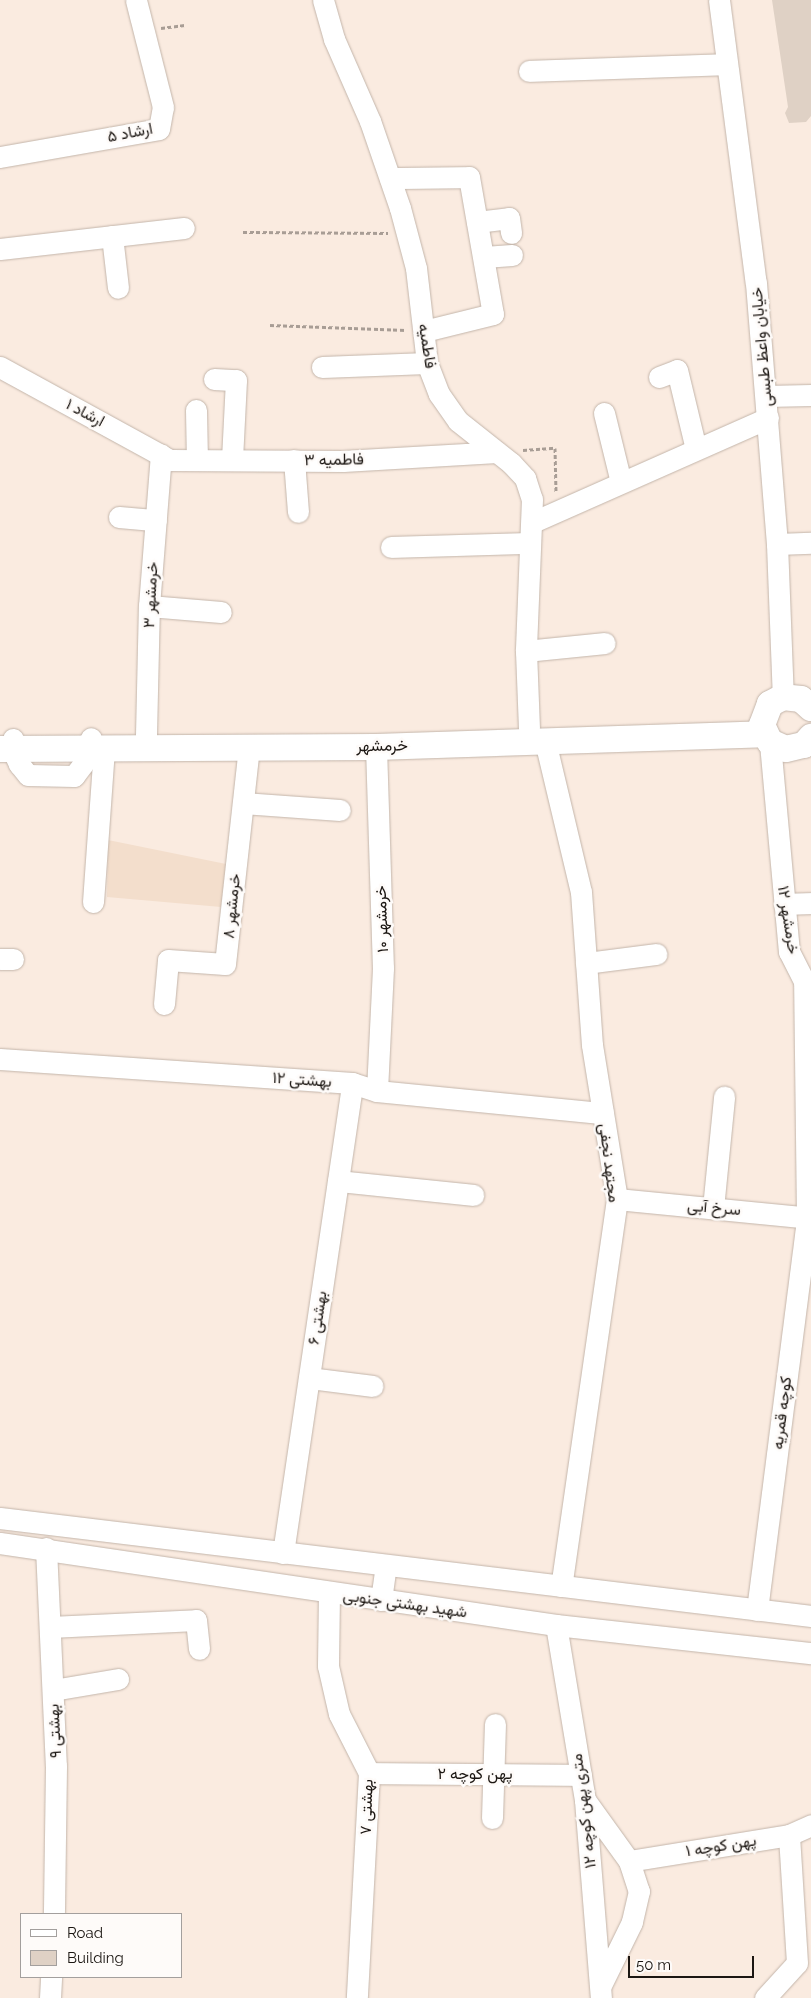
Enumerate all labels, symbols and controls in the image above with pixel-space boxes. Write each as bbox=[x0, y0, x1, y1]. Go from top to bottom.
street label: ارشاد ۵ bbox=[106, 119, 154, 147]
street label: خیابان واعظ طبسی bbox=[747, 286, 777, 408]
street label: فاطمیه bbox=[414, 322, 440, 370]
street label: ارشاد ۱ bbox=[62, 395, 108, 431]
street label: فاطمیه ۳ bbox=[304, 450, 364, 470]
street label: خرمشهر ۳ bbox=[140, 561, 162, 629]
street label: خرمشهر bbox=[356, 736, 408, 756]
street label: خرمشهر ۸ bbox=[219, 873, 245, 939]
street label: خرمشهر ۱۲ bbox=[773, 884, 803, 956]
street label: خرمشهر ۱۰ bbox=[371, 885, 393, 953]
street label: بهشتی ۱۲ bbox=[272, 1068, 332, 1092]
street label: مجتهد نجفی bbox=[595, 1122, 623, 1204]
street label: سرخ آبی bbox=[686, 1196, 742, 1220]
street label: بهشتی ۶ bbox=[305, 1290, 331, 1346]
street label: کوچه قمریه bbox=[768, 1375, 796, 1451]
street label: شهید بهشتی جنوبی bbox=[342, 1586, 468, 1622]
street label: بهشتی ۹ bbox=[44, 1703, 66, 1759]
street label: ۱۲ متری پهن کوچه bbox=[567, 1752, 601, 1870]
street label: پهن کوچه ۲ bbox=[437, 1764, 513, 1784]
street label: بهشتی ۷ bbox=[356, 1779, 378, 1835]
street label: پهن کوچه ۱ bbox=[684, 1831, 758, 1861]
legend bbox=[20, 1913, 182, 1978]
text: Road bbox=[67, 1924, 103, 1942]
scale bar bbox=[631, 1946, 757, 1978]
text: Building bbox=[67, 1949, 124, 1967]
text: 50 m bbox=[636, 1956, 671, 1974]

